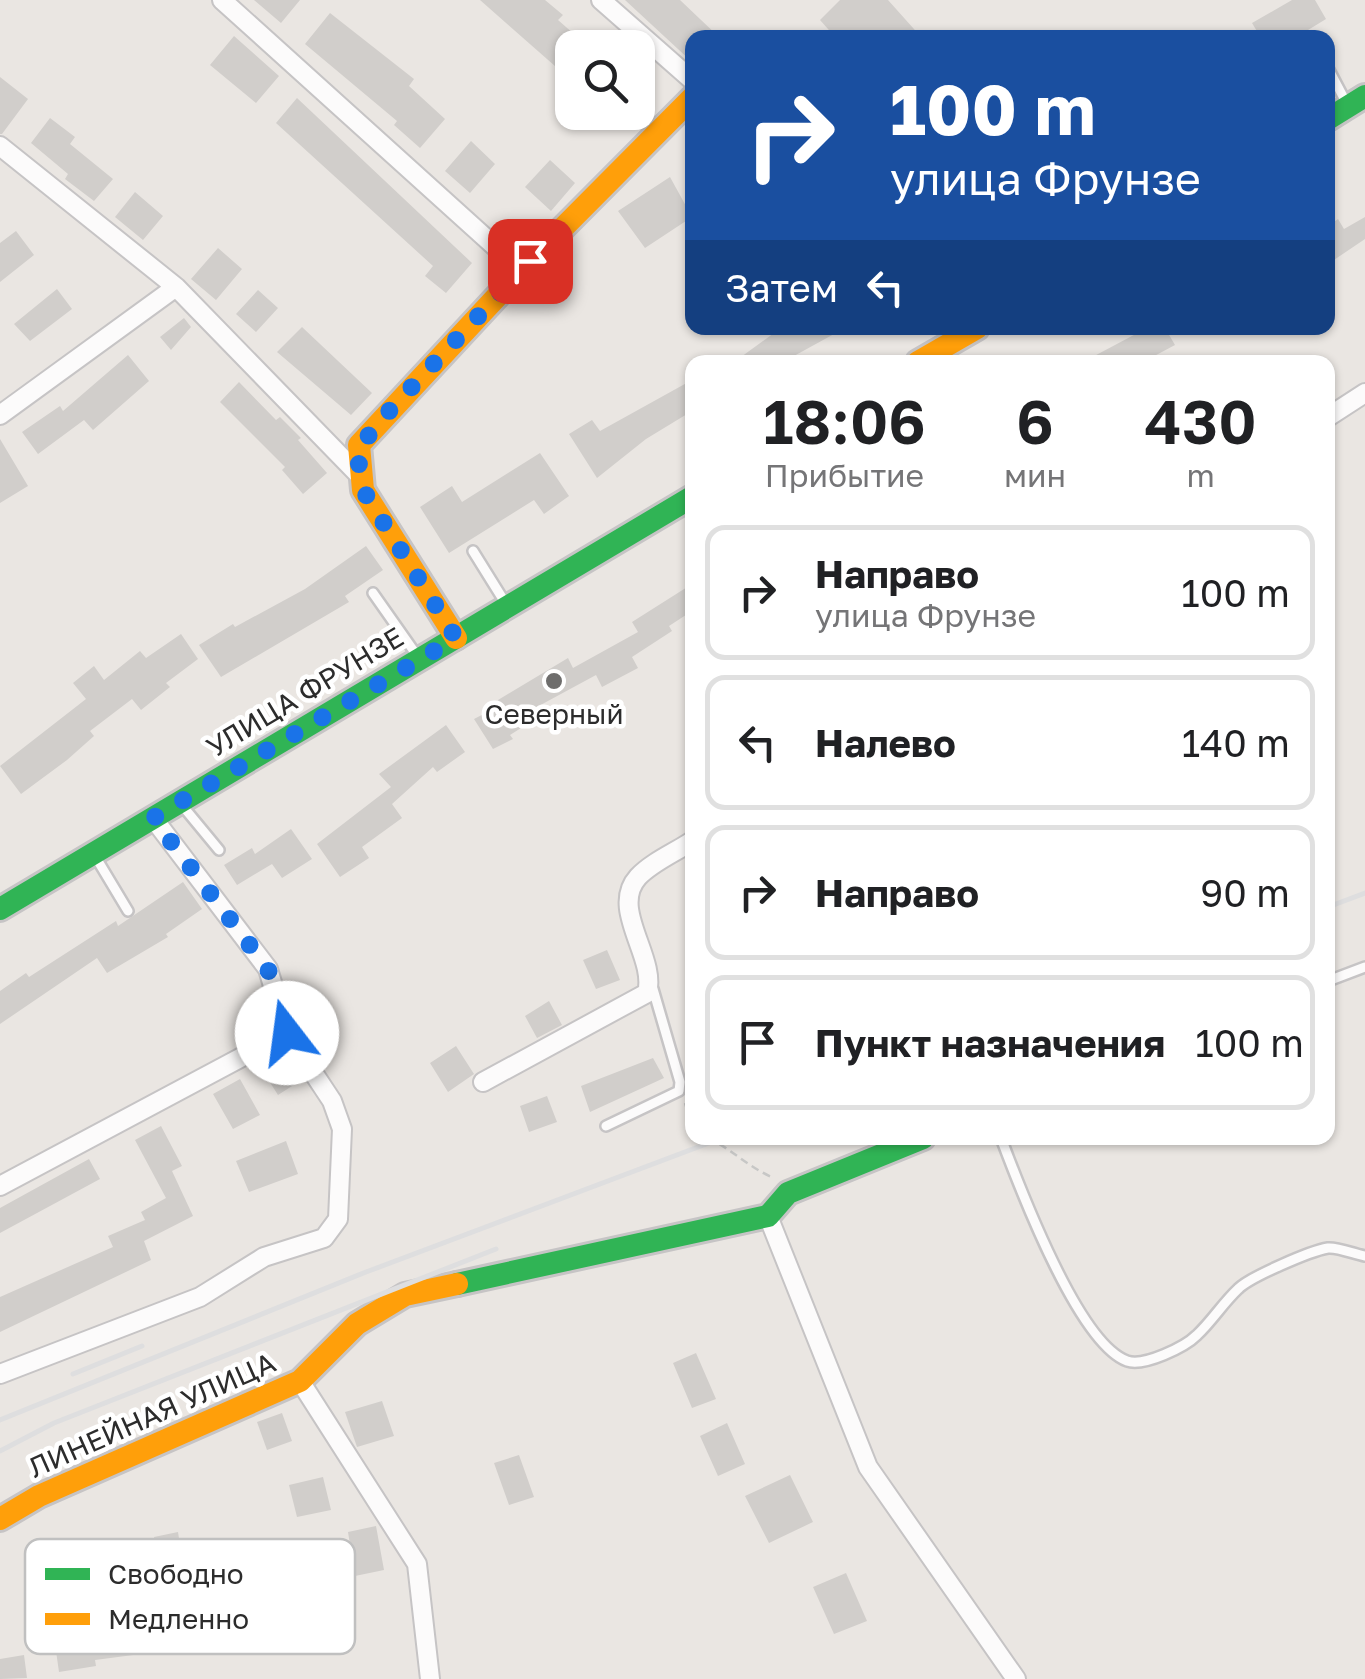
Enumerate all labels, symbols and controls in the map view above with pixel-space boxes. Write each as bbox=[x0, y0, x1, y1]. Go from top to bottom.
map controls bbox=[555, 30, 655, 130]
button: search bbox=[555, 30, 655, 130]
text: 100 m bbox=[890, 66, 1096, 150]
icon: right bbox=[725, 70, 855, 200]
text: улица Фрунзе bbox=[890, 151, 1201, 205]
pin bbox=[488, 219, 573, 304]
icon: arrive bbox=[503, 234, 558, 289]
icon: left bbox=[858, 260, 913, 315]
text: Затем bbox=[725, 265, 838, 310]
text: 18:06 bbox=[763, 385, 926, 457]
text: 6 bbox=[1016, 385, 1054, 457]
text: 430 bbox=[1144, 385, 1257, 457]
text: Прибытие bbox=[765, 456, 924, 494]
text: мин bbox=[1004, 456, 1066, 494]
text: m bbox=[1186, 456, 1215, 494]
text: Направо bbox=[815, 551, 979, 596]
icon: right bbox=[730, 565, 785, 620]
text: 100 m bbox=[1181, 570, 1290, 615]
text: улица Фрунзе bbox=[815, 596, 1036, 634]
street label: УЛИЦА ФРУНЗЕ bbox=[200, 620, 409, 763]
marker: Северный bbox=[543, 670, 565, 692]
place label: Северный bbox=[484, 697, 624, 730]
icon: left bbox=[730, 715, 785, 770]
text: Налево bbox=[815, 720, 956, 765]
text: 140 m bbox=[1182, 720, 1290, 765]
icon: right bbox=[730, 865, 785, 920]
text: Направо bbox=[815, 870, 979, 915]
text: 90 m bbox=[1200, 870, 1290, 915]
position arrow bbox=[235, 981, 339, 1085]
icon: arrive bbox=[730, 1015, 785, 1070]
text: Пункт назначения bbox=[815, 1020, 1165, 1065]
text: 100 m bbox=[1195, 1020, 1304, 1065]
street label: ЛИНЕЙНАЯ УЛИЦА bbox=[23, 1345, 280, 1484]
legend bbox=[25, 1539, 355, 1654]
text: Свободно bbox=[108, 1557, 244, 1590]
text: Медленно bbox=[108, 1602, 249, 1635]

